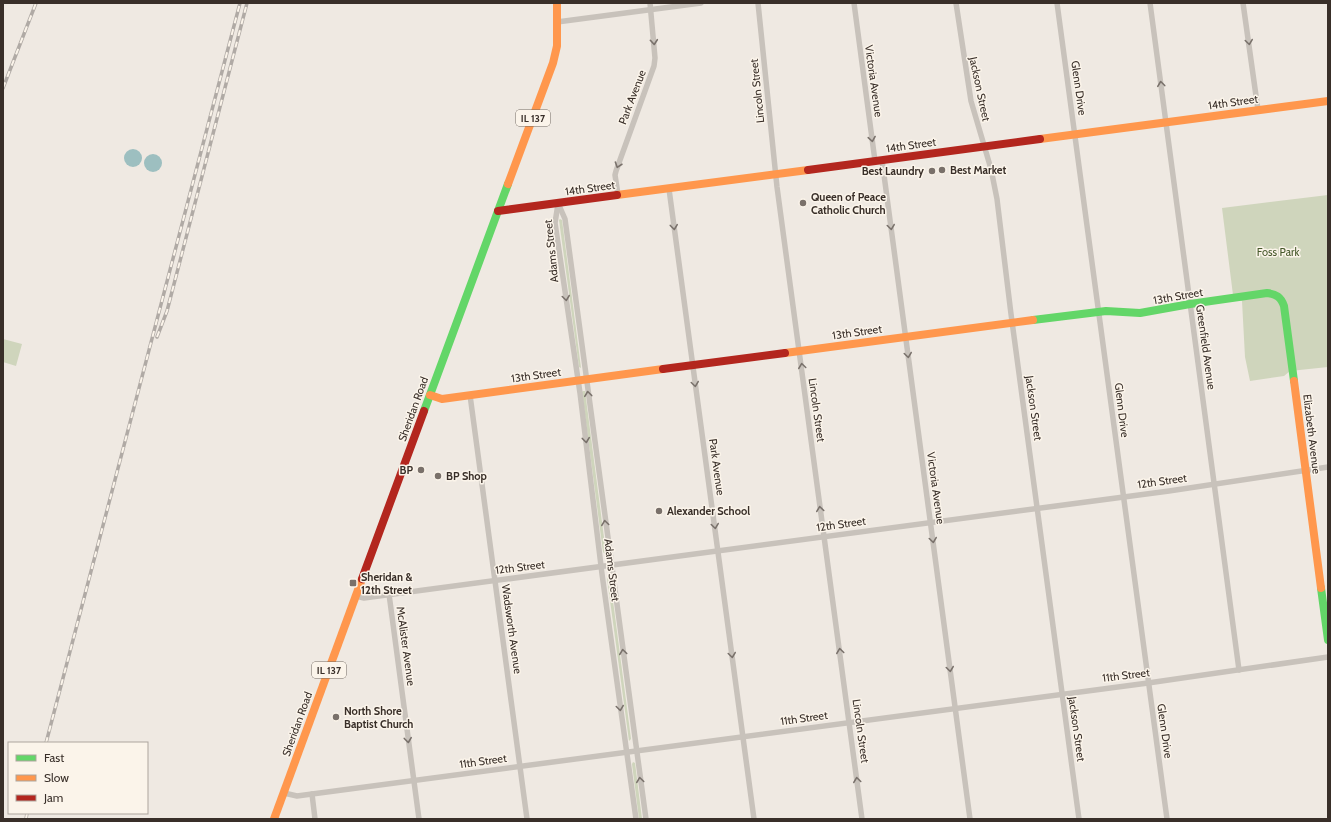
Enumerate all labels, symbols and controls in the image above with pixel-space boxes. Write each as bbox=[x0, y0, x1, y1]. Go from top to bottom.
one-way arrow bbox=[649, 39, 658, 45]
one-way arrow bbox=[1244, 39, 1253, 45]
street label: Victoria Avenue bbox=[862, 44, 886, 118]
street label: Jackson Street bbox=[966, 55, 994, 123]
street label: Lincoln Street bbox=[747, 58, 767, 124]
street label: Glenn Drive bbox=[1068, 60, 1090, 117]
street label: Park Avenue bbox=[615, 67, 649, 126]
one-way arrow bbox=[1157, 81, 1166, 87]
street label: 14th Street bbox=[1207, 92, 1259, 112]
road number: IL 137 bbox=[516, 110, 550, 126]
street label: 14th Street bbox=[885, 135, 937, 155]
one-way arrow bbox=[867, 136, 876, 142]
one-way arrow bbox=[615, 162, 623, 169]
place label: Best Market bbox=[950, 163, 1006, 177]
place label: Best Laundry bbox=[862, 164, 924, 178]
marker: Best Market bbox=[937, 165, 947, 175]
marker: Best Laundry bbox=[927, 166, 937, 176]
street label: 14th Street bbox=[564, 178, 616, 198]
place label: Queen of Peace Catholic Church bbox=[811, 190, 886, 217]
marker: Queen of Peace Catholic Church bbox=[798, 198, 808, 208]
street label: Adams Street bbox=[541, 219, 561, 283]
one-way arrow bbox=[669, 224, 678, 230]
one-way arrow bbox=[886, 224, 895, 230]
park label: Foss Park bbox=[1257, 245, 1299, 259]
street label: 13th Street bbox=[1152, 285, 1204, 307]
one-way arrow bbox=[561, 295, 570, 301]
street label: Greenfield Avenue bbox=[1193, 304, 1219, 391]
street label: 13th Street bbox=[831, 322, 883, 342]
one-way arrow bbox=[903, 352, 912, 358]
one-way arrow bbox=[797, 363, 806, 369]
street label: 13th Street bbox=[510, 365, 562, 385]
street label: Jackson Street bbox=[1022, 374, 1046, 442]
street label: Sheridan Road bbox=[395, 375, 431, 443]
street label: Lincoln Street bbox=[806, 377, 828, 443]
one-way arrow bbox=[690, 381, 699, 387]
street label: Glenn Drive bbox=[1112, 382, 1132, 438]
one-way arrow bbox=[584, 391, 593, 397]
street label: Elizabeth Avenue bbox=[1300, 393, 1324, 475]
one-way arrow bbox=[581, 437, 590, 443]
street label: Park Avenue bbox=[706, 438, 728, 497]
street label: Victoria Avenue bbox=[924, 451, 948, 525]
place label: BP bbox=[400, 463, 413, 477]
marker: BP bbox=[416, 465, 426, 475]
place label: BP Shop bbox=[446, 469, 487, 483]
marker: BP Shop bbox=[433, 471, 443, 481]
street label: 12th Street bbox=[1136, 471, 1188, 491]
place label: Alexander School bbox=[667, 504, 750, 518]
marker: Alexander School bbox=[654, 506, 664, 516]
one-way arrow bbox=[816, 506, 825, 512]
street label: 12th Street bbox=[815, 514, 867, 534]
one-way arrow bbox=[601, 520, 610, 526]
one-way arrow bbox=[710, 523, 719, 530]
one-way arrow bbox=[928, 537, 937, 543]
street label: Adams Street bbox=[601, 538, 623, 602]
street label: 12th Street bbox=[494, 557, 546, 577]
place label: Sheridan & 12th Street bbox=[361, 570, 413, 597]
marker: Sheridan & 12th Street bbox=[348, 578, 358, 588]
street label: Wadsworth Avenue bbox=[499, 583, 525, 675]
street label: McAlister Avenue bbox=[393, 605, 419, 687]
one-way arrow bbox=[619, 648, 628, 655]
one-way arrow bbox=[836, 648, 845, 655]
one-way arrow bbox=[727, 652, 736, 658]
road number: IL 137 bbox=[312, 662, 346, 678]
street label: 11th Street bbox=[1102, 665, 1151, 685]
one-way arrow bbox=[945, 666, 954, 672]
street label: Sheridan Road bbox=[279, 690, 315, 758]
street label: Jackson Street bbox=[1065, 695, 1089, 763]
street label: Lincoln Street bbox=[850, 698, 872, 764]
street label: Glenn Drive bbox=[1154, 703, 1176, 760]
place label: North Shore Baptist Church bbox=[344, 704, 413, 731]
one-way arrow bbox=[615, 705, 624, 711]
street label: 11th Street bbox=[779, 708, 829, 728]
marker: North Shore Baptist Church bbox=[331, 712, 341, 722]
one-way arrow bbox=[403, 737, 412, 743]
legend bbox=[8, 742, 148, 814]
text: Fast bbox=[44, 750, 64, 765]
street label: 11th Street bbox=[458, 751, 508, 771]
text: Slow bbox=[44, 770, 69, 785]
one-way arrow bbox=[636, 777, 645, 783]
one-way arrow bbox=[853, 777, 862, 783]
text: Jam bbox=[43, 790, 63, 805]

